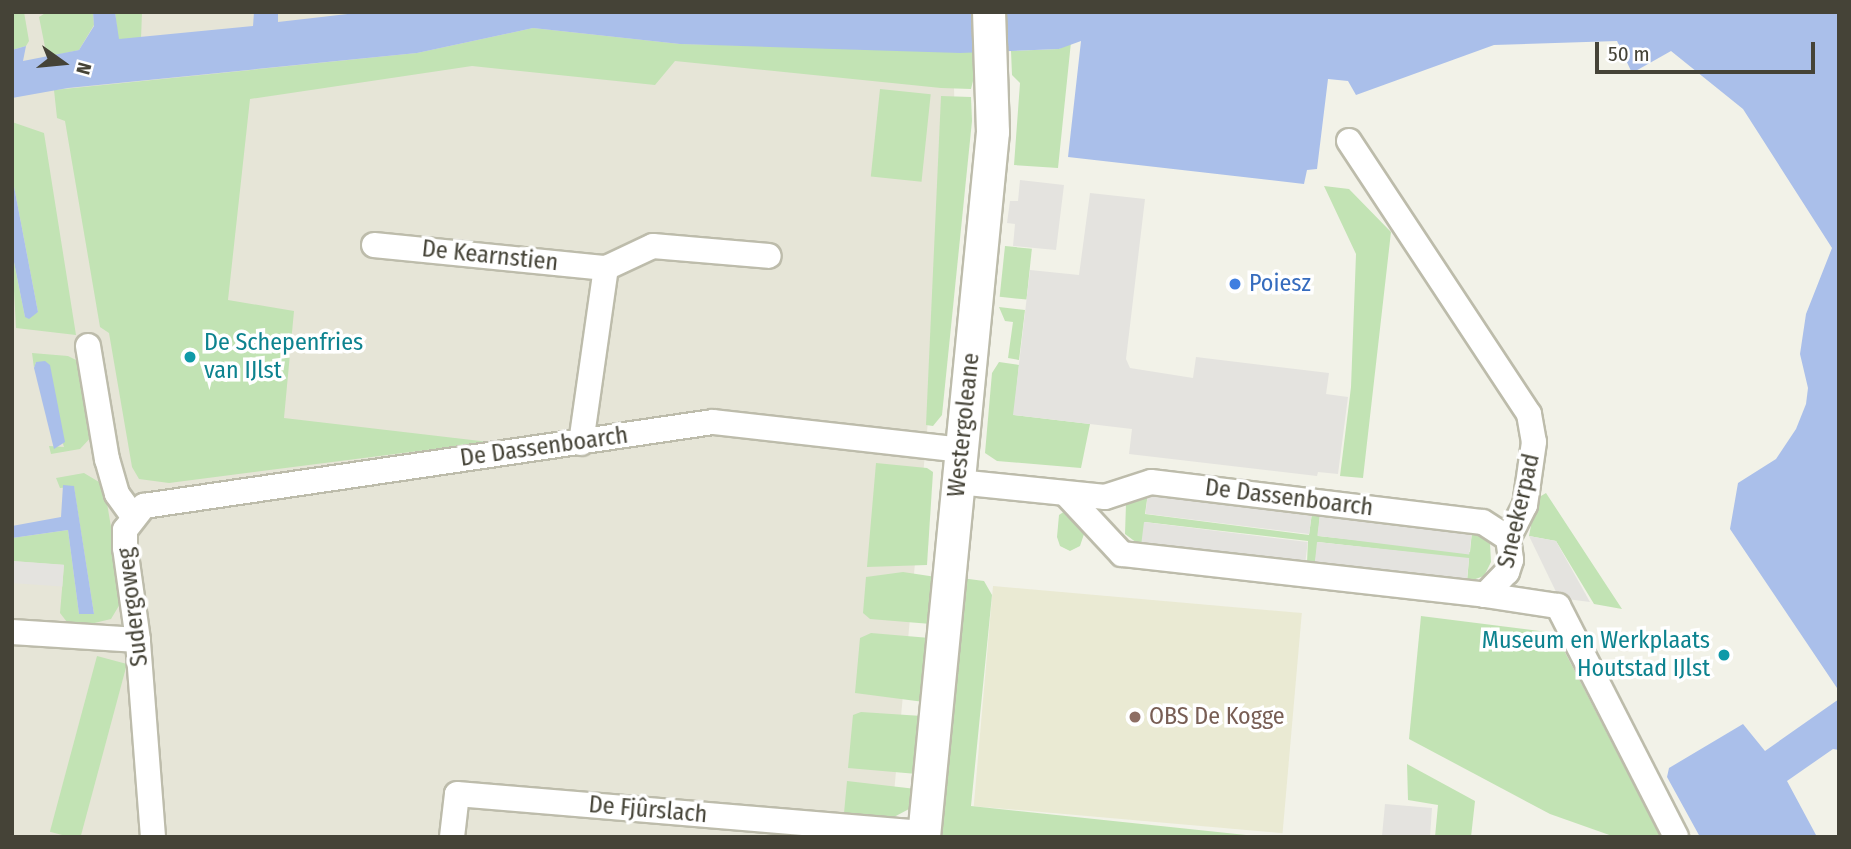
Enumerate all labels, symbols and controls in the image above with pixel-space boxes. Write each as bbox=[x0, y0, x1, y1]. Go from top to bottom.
north arrow bbox=[28, 28, 98, 98]
scale bar bbox=[1599, 28, 1820, 72]
text: 50 m bbox=[1608, 41, 1650, 67]
text: N bbox=[71, 60, 96, 77]
street label: De Kearnstien bbox=[420, 235, 560, 277]
place label: Poiesz bbox=[1249, 270, 1311, 298]
marker: Poiesz bbox=[1227, 276, 1243, 292]
place label: De Schepenfries van IJlst bbox=[204, 329, 363, 385]
marker: De Schepenfries van IJlst bbox=[182, 349, 198, 365]
street label: Westergoleane bbox=[942, 351, 986, 499]
street label: De Dassenboarch bbox=[458, 421, 630, 473]
street label: Sneekerpad bbox=[1492, 451, 1546, 571]
street label: De Dassenboarch bbox=[1203, 473, 1375, 523]
street label: Sudergoweg bbox=[111, 546, 155, 668]
place label: Museum en Werkplaats Houtstad IJlst bbox=[1482, 627, 1710, 683]
marker: Museum en Werkplaats Houtstad IJlst bbox=[1716, 647, 1732, 663]
place label: OBS De Kogge bbox=[1149, 703, 1285, 731]
marker: OBS De Kogge bbox=[1127, 709, 1143, 725]
street label: De Fjûrslach bbox=[587, 790, 709, 830]

